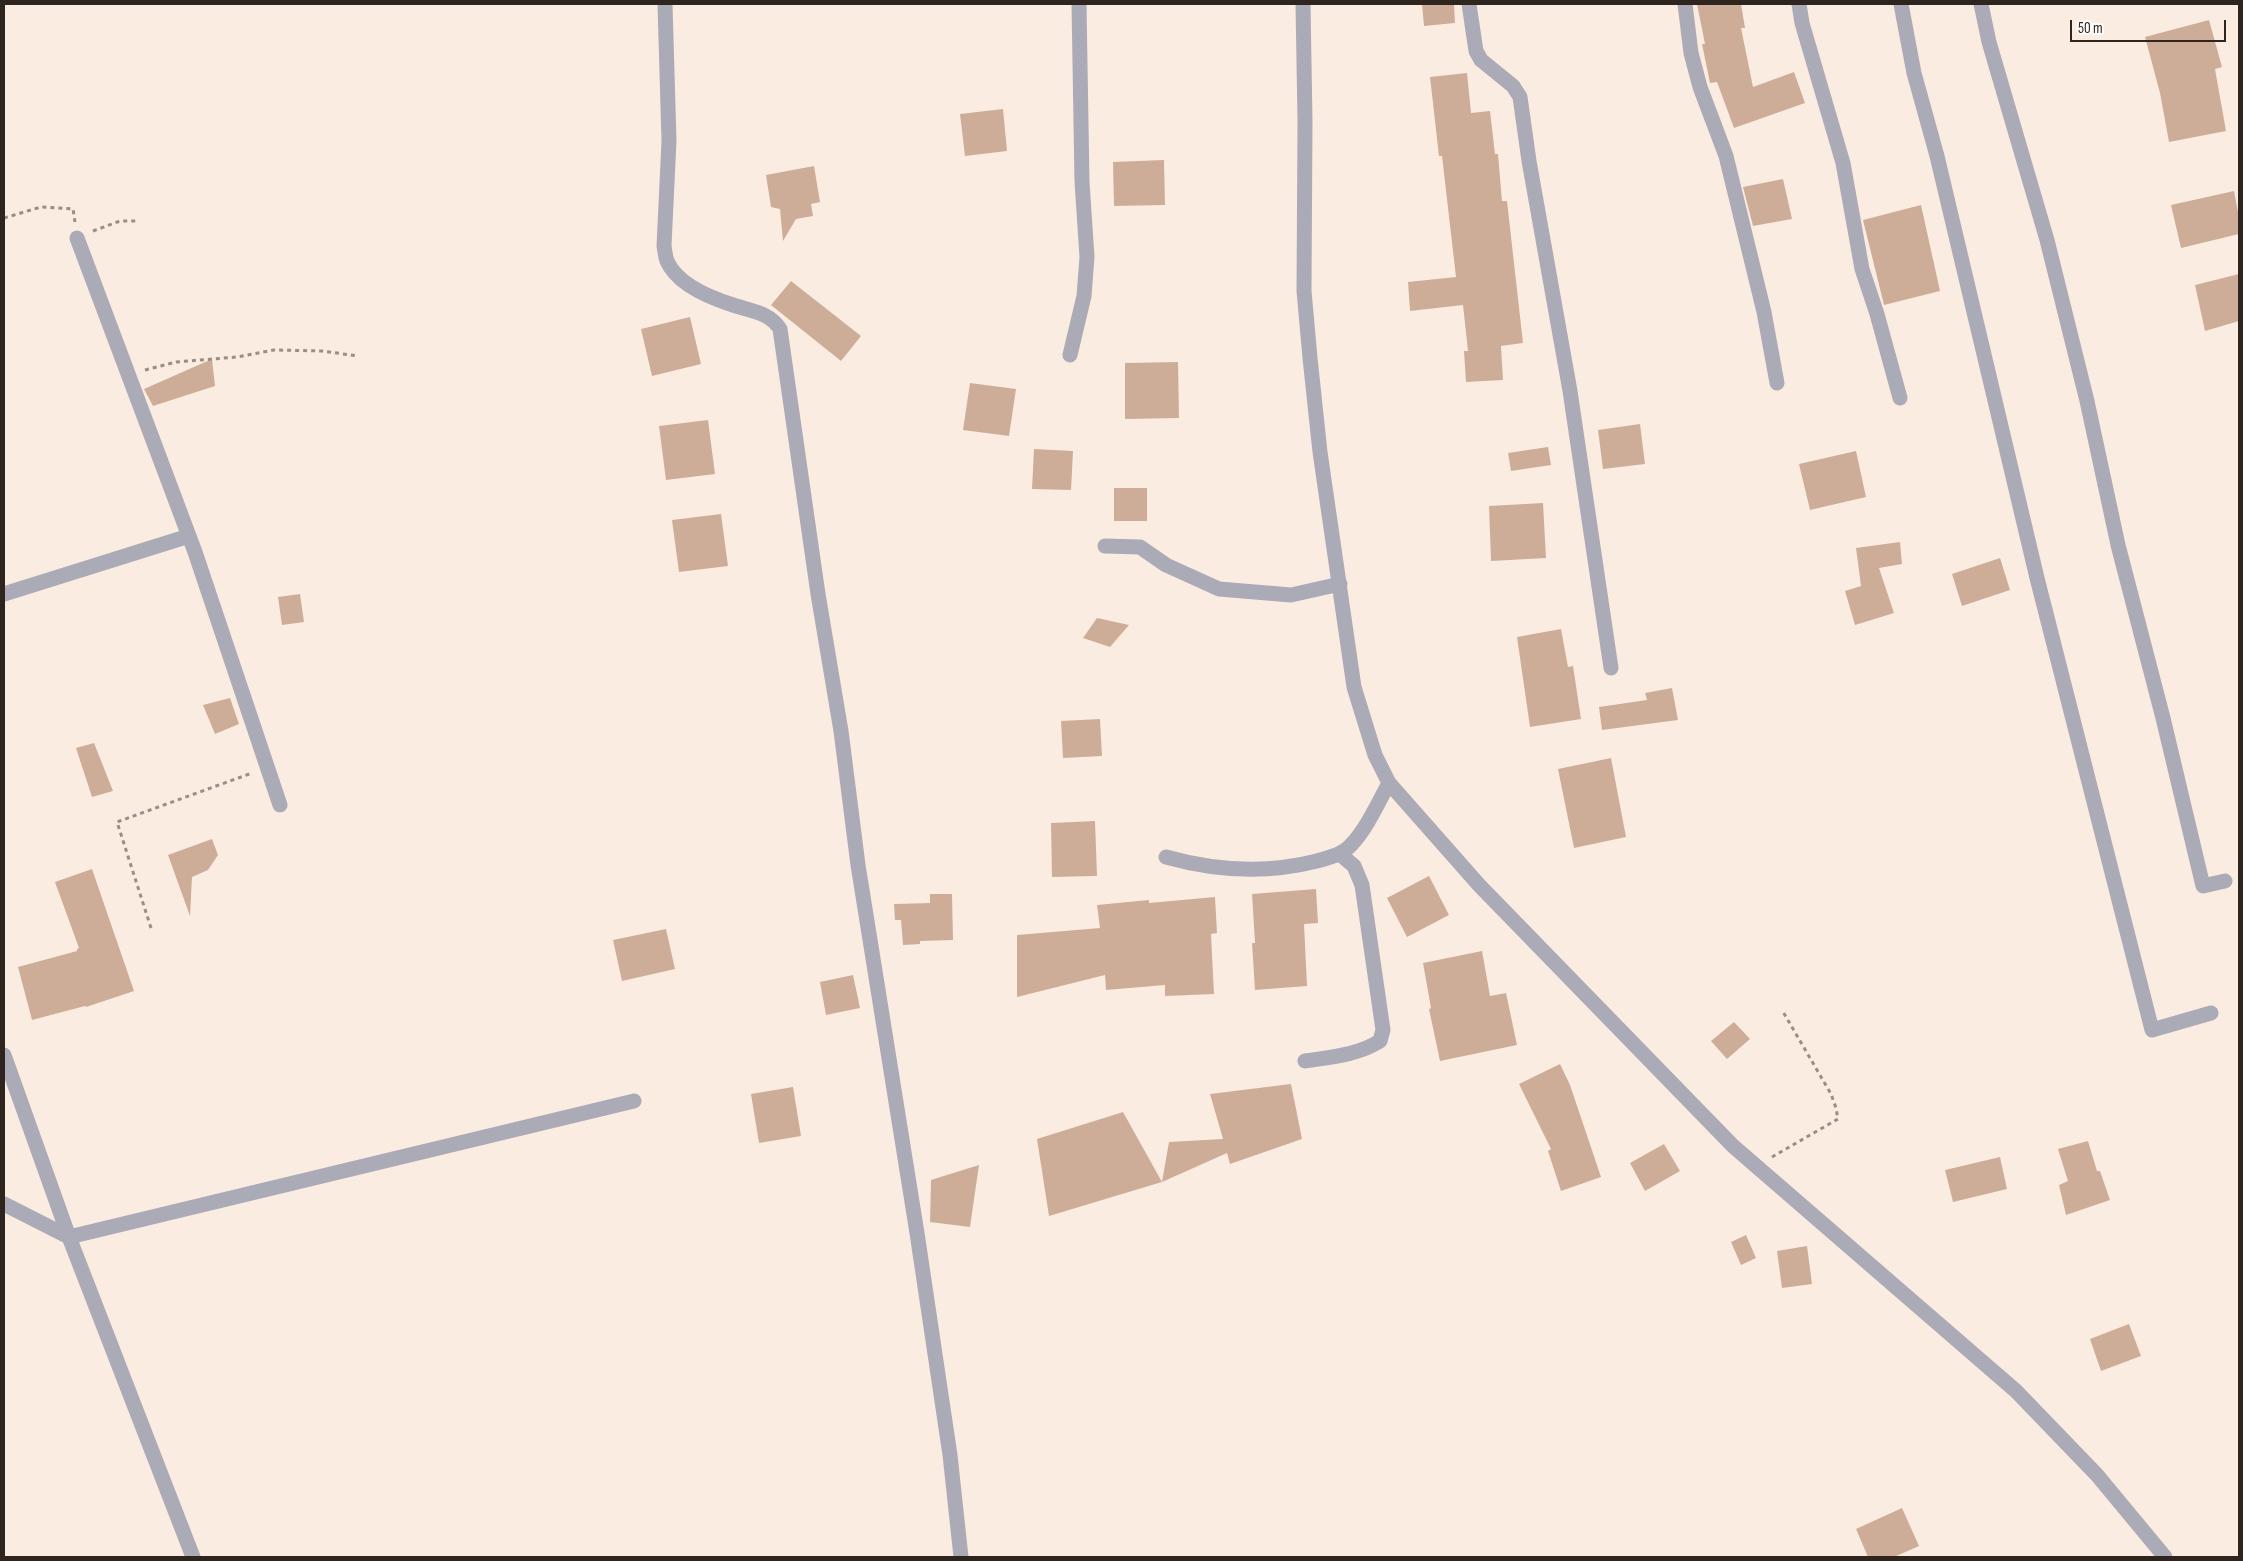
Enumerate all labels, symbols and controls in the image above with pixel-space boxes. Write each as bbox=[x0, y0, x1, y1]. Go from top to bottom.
scale bar bbox=[2073, 10, 2229, 42]
text: 50 m bbox=[2078, 19, 2103, 38]

